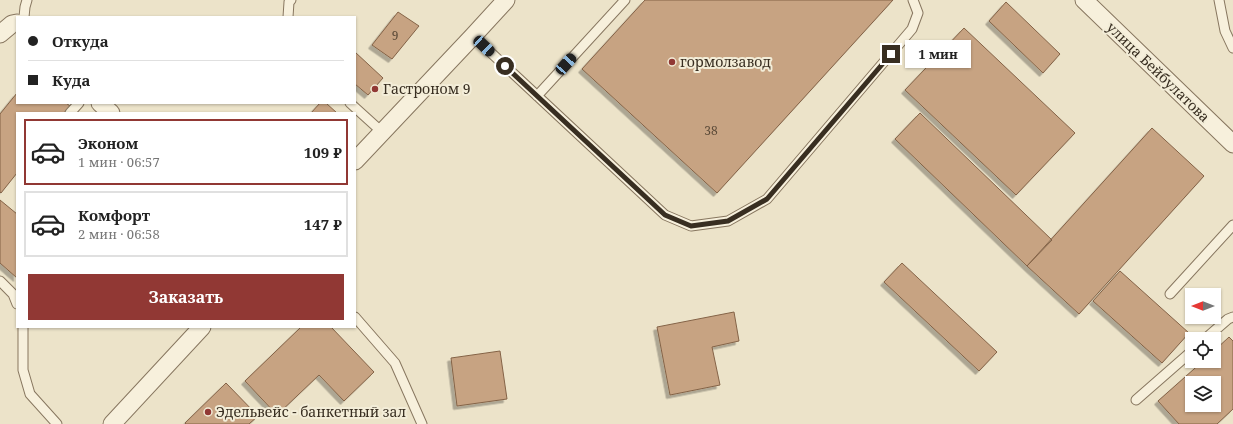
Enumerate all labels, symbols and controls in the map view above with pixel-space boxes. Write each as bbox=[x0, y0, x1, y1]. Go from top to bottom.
street label: улица Бейбулатова bbox=[1103, 17, 1214, 126]
house number: 9 bbox=[392, 27, 398, 44]
text: Откуда bbox=[52, 31, 109, 51]
car bbox=[471, 33, 497, 59]
callout: 1 мин bbox=[905, 40, 971, 68]
route end bbox=[882, 45, 900, 63]
text: 1 мин bbox=[918, 45, 958, 63]
car bbox=[554, 51, 578, 77]
place label: гормолзавод bbox=[680, 52, 771, 71]
route start bbox=[496, 57, 514, 75]
marker: гормолзавод bbox=[667, 57, 677, 67]
text: Куда bbox=[52, 70, 90, 90]
place label: Гастроном 9 bbox=[383, 79, 471, 98]
marker: Гастроном 9 bbox=[370, 84, 380, 94]
house number: 38 bbox=[704, 122, 718, 139]
text: Эконом bbox=[78, 133, 138, 153]
icon: car bbox=[30, 134, 66, 170]
text: 109 ₽ bbox=[304, 142, 342, 162]
text: 1 мин · 06:57 bbox=[78, 153, 160, 171]
text: Комфорт bbox=[78, 205, 150, 225]
icon: car bbox=[30, 206, 66, 242]
text: 147 ₽ bbox=[304, 214, 342, 234]
text: 2 мин · 06:58 bbox=[78, 225, 160, 243]
button: Заказать bbox=[28, 274, 344, 320]
north arrow bbox=[1185, 288, 1221, 324]
map controls bbox=[1185, 288, 1221, 412]
button: locate bbox=[1185, 332, 1221, 368]
button: layers bbox=[1185, 376, 1221, 412]
place label: Эдельвейс - банкетный зал bbox=[216, 402, 406, 421]
marker: Эдельвейс - банкетный зал bbox=[203, 407, 213, 417]

